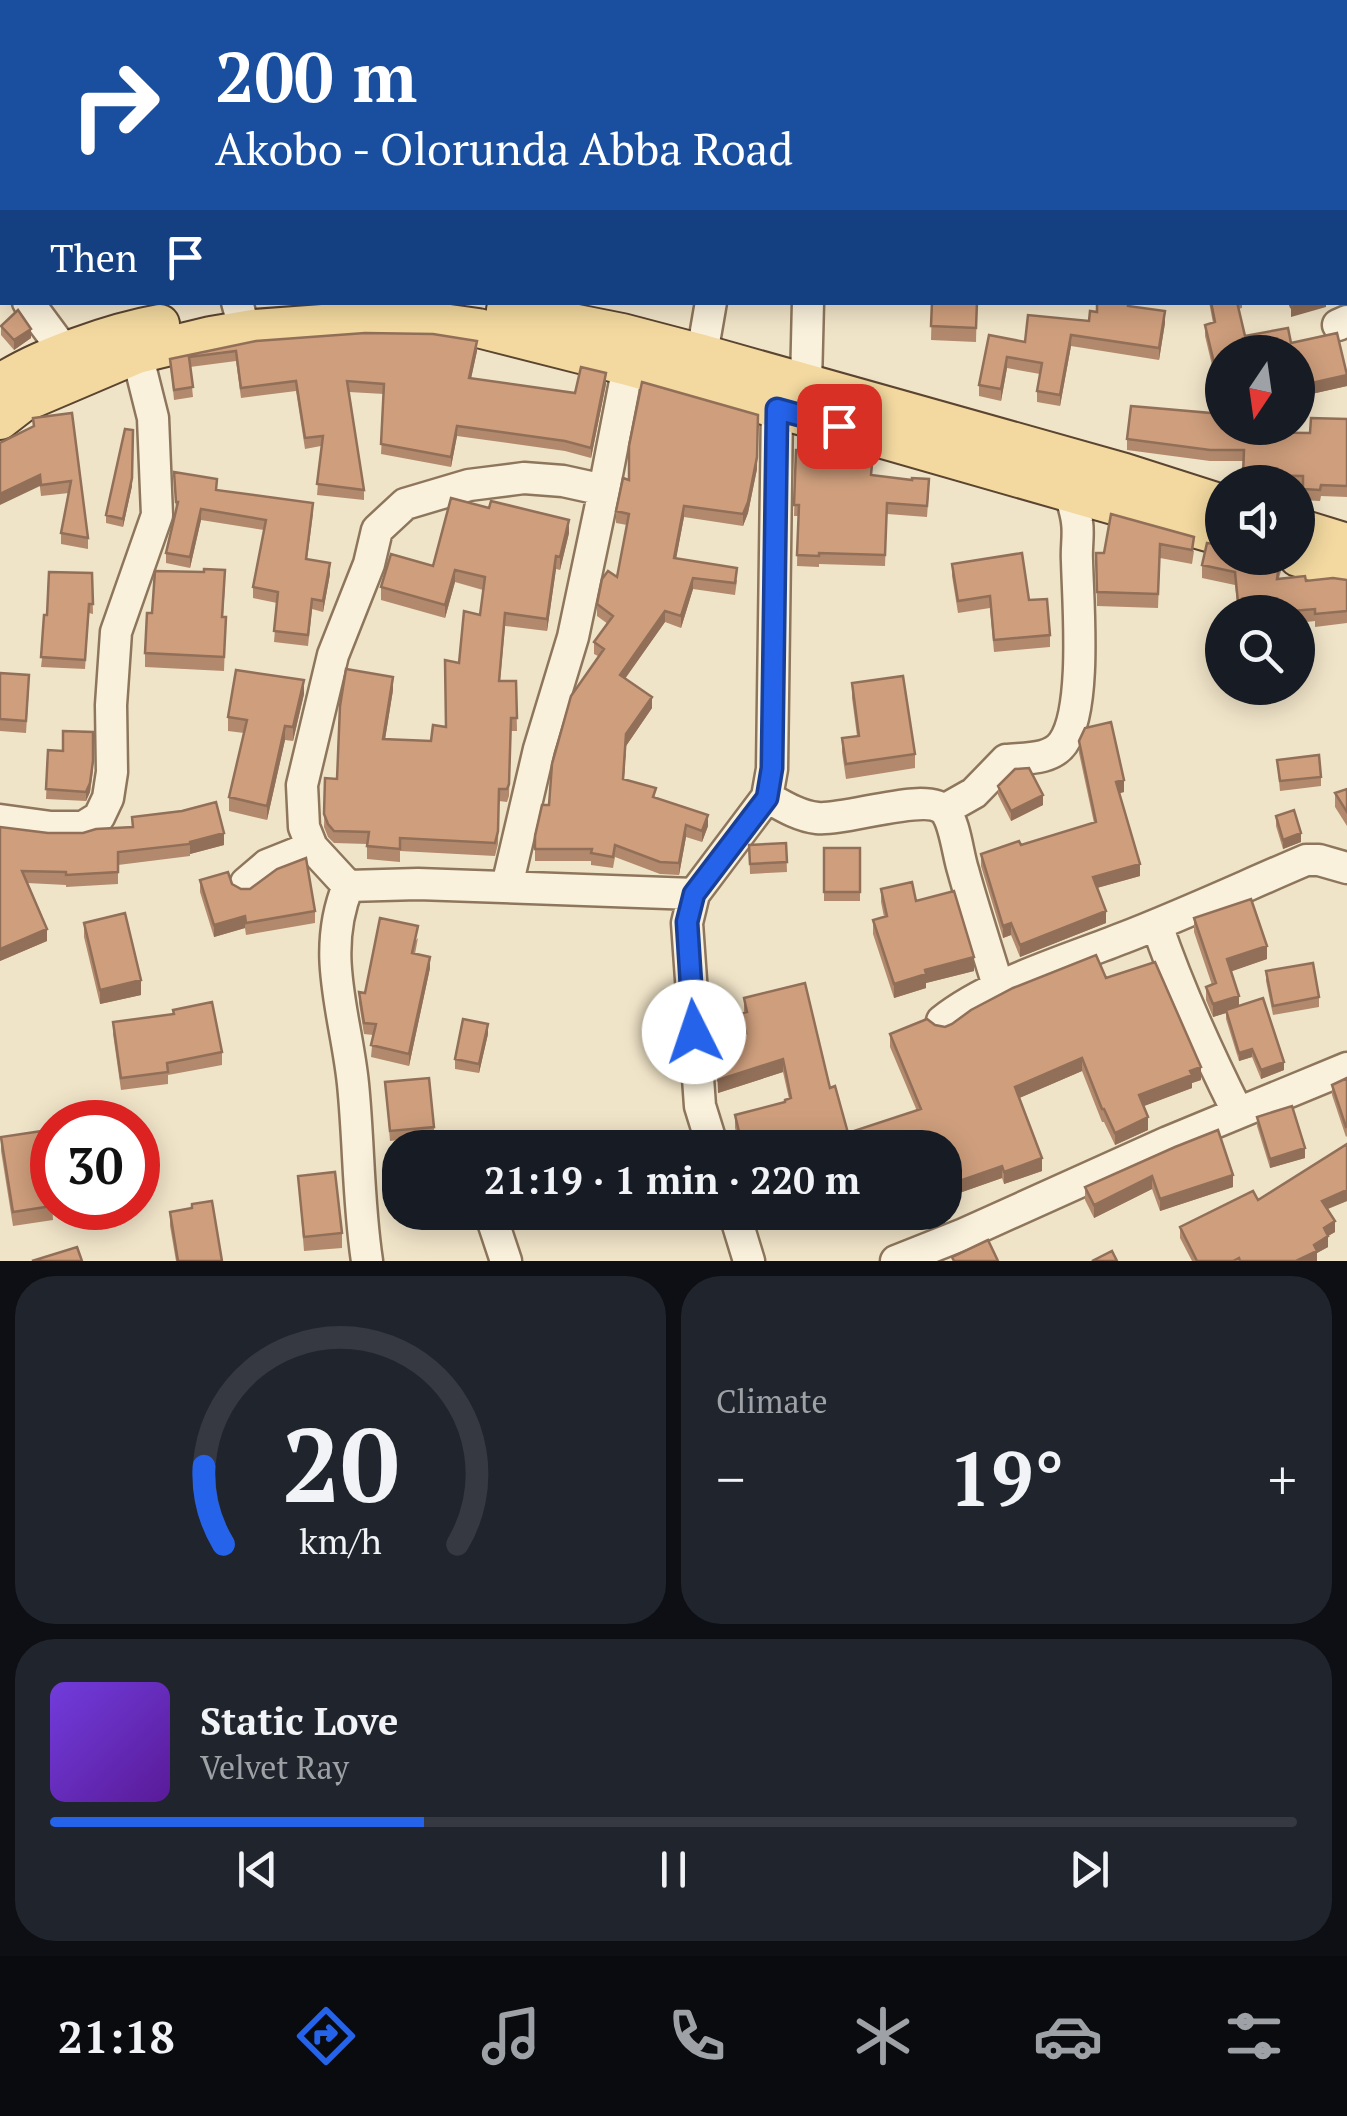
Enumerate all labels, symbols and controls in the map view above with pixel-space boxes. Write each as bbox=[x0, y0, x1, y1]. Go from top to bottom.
text: 200 m bbox=[215, 29, 417, 122]
icon: right bbox=[50, 40, 180, 170]
text: Akobo - Olorunda Abba Road bbox=[215, 118, 793, 178]
icon: arrive bbox=[158, 230, 213, 285]
text: Then bbox=[50, 233, 138, 283]
north arrow bbox=[1205, 335, 1315, 445]
map controls bbox=[1205, 335, 1315, 705]
pin bbox=[797, 384, 882, 469]
icon: arrive bbox=[812, 399, 867, 454]
button: sound bbox=[1205, 465, 1315, 575]
button: search bbox=[1205, 595, 1315, 705]
position arrow bbox=[642, 980, 746, 1084]
speed limit sign: 30 bbox=[30, 1100, 160, 1230]
text: 21:19 · 1 min · 220 m bbox=[484, 1155, 860, 1205]
text: Climate bbox=[716, 1380, 828, 1422]
text: 20 bbox=[282, 1394, 399, 1532]
text: 19° bbox=[949, 1428, 1064, 1527]
text: − bbox=[716, 1442, 745, 1515]
text: + bbox=[1268, 1442, 1297, 1515]
text: km/h bbox=[299, 1517, 382, 1564]
text: Static Love bbox=[200, 1696, 398, 1746]
text: Velvet Ray bbox=[200, 1746, 349, 1788]
icon: previous bbox=[230, 1842, 285, 1897]
icon: pause bbox=[646, 1842, 701, 1897]
icon: next bbox=[1062, 1842, 1117, 1897]
icon: directions bbox=[291, 2001, 361, 2071]
icon: music bbox=[476, 2001, 546, 2071]
icon: phone bbox=[662, 2001, 732, 2071]
icon: climate bbox=[848, 2001, 918, 2071]
icon: car bbox=[1033, 2001, 1103, 2071]
icon: filters bbox=[1219, 2001, 1289, 2071]
text: 21:18 bbox=[58, 2006, 175, 2066]

